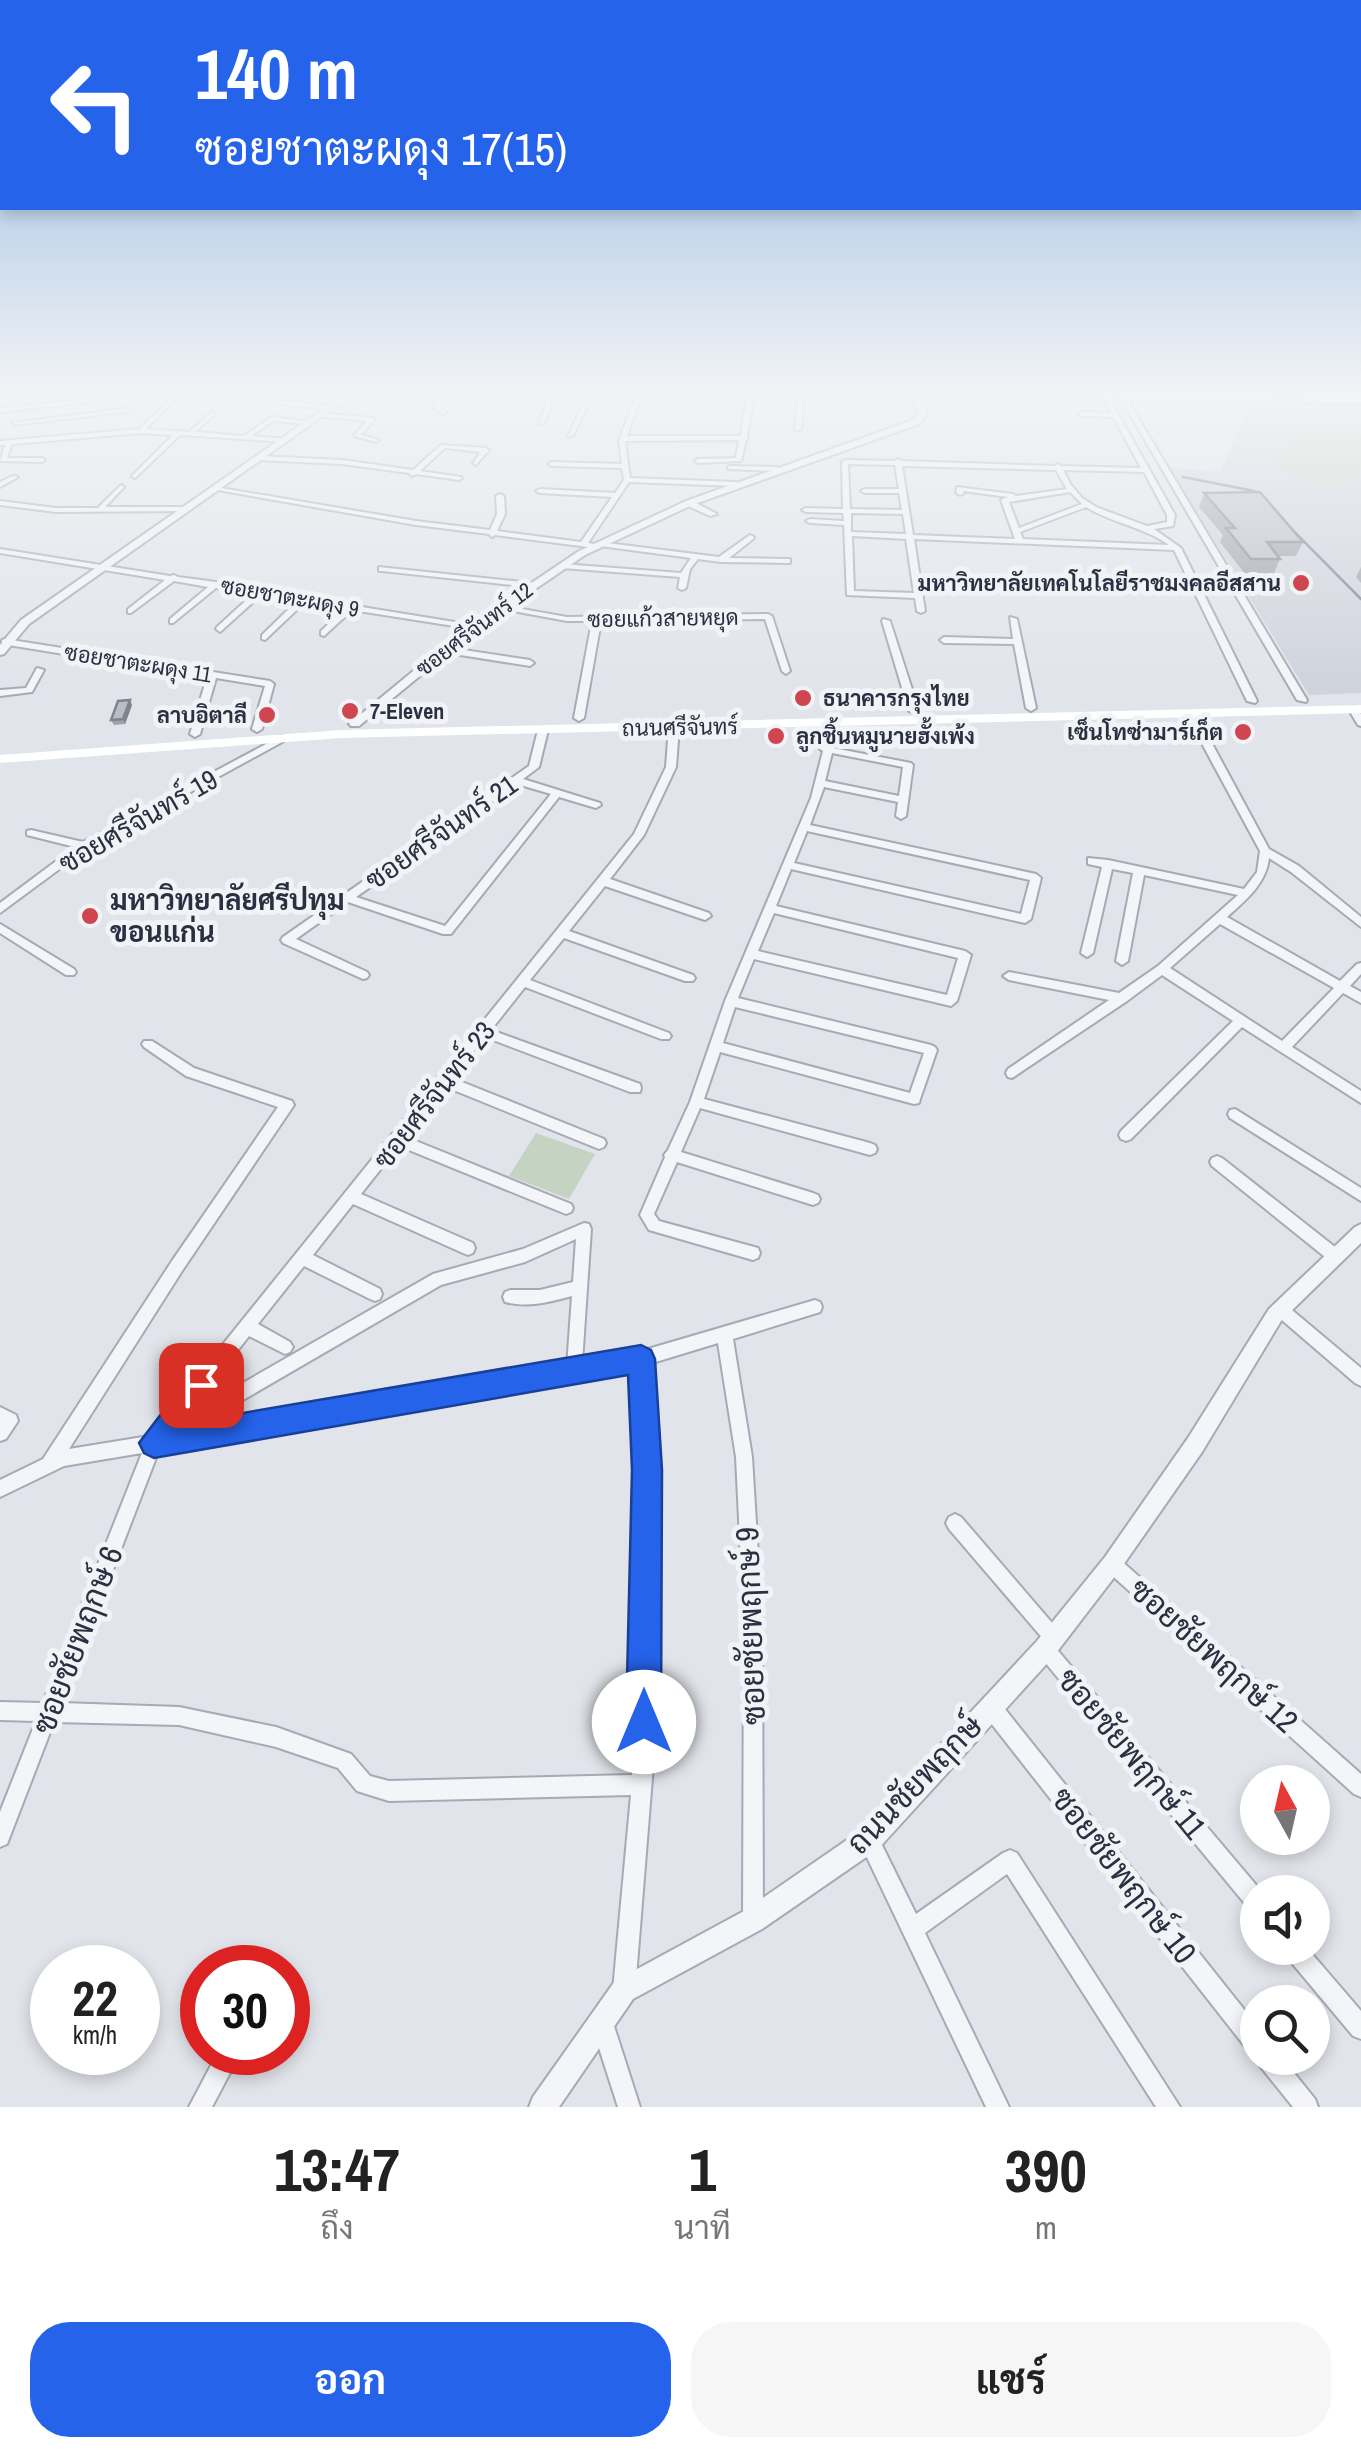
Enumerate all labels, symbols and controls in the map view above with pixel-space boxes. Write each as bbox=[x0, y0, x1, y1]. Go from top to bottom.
text: 140 m bbox=[195, 27, 358, 121]
icon: left bbox=[30, 40, 160, 170]
text: ซอยชาตะผดุง 17(15) bbox=[195, 118, 567, 179]
place label: มหาวิทยาลัยเทคโนโลยีราชมงคลอีสสาน bbox=[918, 568, 1281, 598]
street label: ซอยชาตะผดุง 9 bbox=[218, 570, 361, 625]
marker: มหาวิทยาลัยเทคโนโลยีราชมงคลอีสสาน bbox=[1290, 572, 1312, 594]
street label: ซอยศรีจันทร์ 12 bbox=[409, 575, 539, 683]
street label: ซอยแก้วสายหยุด bbox=[587, 602, 739, 635]
street label: ซอยชาตะผดุง 11 bbox=[62, 637, 214, 690]
place label: ธนาคารกรุงไทย bbox=[823, 683, 970, 714]
marker: ธนาคารกรุงไทย bbox=[792, 687, 814, 709]
place label: 7-Eleven bbox=[370, 696, 444, 726]
place label: ลาบอิตาลี bbox=[157, 700, 247, 730]
marker: 7-Eleven bbox=[339, 700, 361, 722]
marker: ลาบอิตาลี bbox=[256, 704, 278, 726]
street label: ถนนศรีจันทร์ bbox=[622, 711, 738, 743]
place label: ลูกชิ้นหมูนายฮั้งเพ้ง bbox=[796, 717, 975, 752]
place label: เซ็นโทซ่ามาร์เก็ต bbox=[1067, 717, 1223, 747]
marker: เซ็นโทซ่ามาร์เก็ต bbox=[1232, 721, 1254, 743]
marker: ลูกชิ้นหมูนายฮั้งเพ้ง bbox=[765, 725, 787, 747]
street label: ซอยศรีจันทร์ 19 bbox=[52, 760, 224, 882]
street label: ซอยศรีจันทร์ 21 bbox=[357, 765, 525, 898]
place label: มหาวิทยาลัยศรีปทุม ขอนแก่น bbox=[110, 881, 345, 951]
marker: มหาวิทยาลัยศรีปทุม ขอนแก่น bbox=[79, 905, 101, 927]
street label: ซอยศรีจันทร์ 23 bbox=[364, 1013, 504, 1177]
pin bbox=[159, 1343, 244, 1428]
icon: arrive bbox=[174, 1358, 229, 1413]
street label: ซอยชัยพฤกษ์ 9 bbox=[725, 1526, 775, 1726]
street label: ซอยชัยพฤกษ์ 6 bbox=[21, 1540, 133, 1740]
street label: ซอยชัยพฤกษ์ 12 bbox=[1121, 1568, 1307, 1742]
street label: ซอยชัยพฤกษ์ 11 bbox=[1048, 1658, 1216, 1848]
position arrow bbox=[592, 1670, 696, 1774]
street label: ถนนชัยพฤกษ์ bbox=[836, 1705, 992, 1863]
north arrow bbox=[1240, 1765, 1330, 1855]
map controls bbox=[1240, 1765, 1330, 2075]
street label: ซอยชัยพฤกษ์ 10 bbox=[1042, 1778, 1206, 1972]
button: sound bbox=[1240, 1875, 1330, 1965]
speed limit sign: 30 bbox=[180, 1945, 310, 2075]
text: 22 bbox=[72, 1964, 118, 2032]
button: search bbox=[1240, 1985, 1330, 2075]
text: km/h bbox=[73, 2018, 117, 2052]
text: 13:47 bbox=[274, 2129, 400, 2210]
text: 1 bbox=[689, 2129, 716, 2210]
text: 390 bbox=[1005, 2130, 1087, 2211]
text: ถึง bbox=[320, 2206, 354, 2249]
text: นาที bbox=[674, 2206, 731, 2249]
text: m bbox=[1035, 2206, 1057, 2249]
button: ออก bbox=[30, 2322, 671, 2437]
button: แชร์ bbox=[691, 2322, 1331, 2437]

